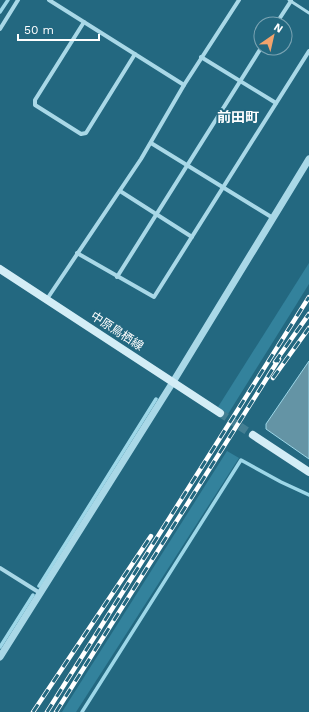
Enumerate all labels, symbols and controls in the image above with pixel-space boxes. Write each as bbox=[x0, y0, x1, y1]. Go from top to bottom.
scale bar bbox=[18, 16, 99, 42]
north arrow bbox=[253, 16, 293, 56]
text: N bbox=[271, 20, 285, 36]
text: 50 m bbox=[24, 23, 54, 37]
district label: 前田町 bbox=[217, 109, 259, 125]
street label: 中原鳥栖線 bbox=[88, 309, 146, 353]

